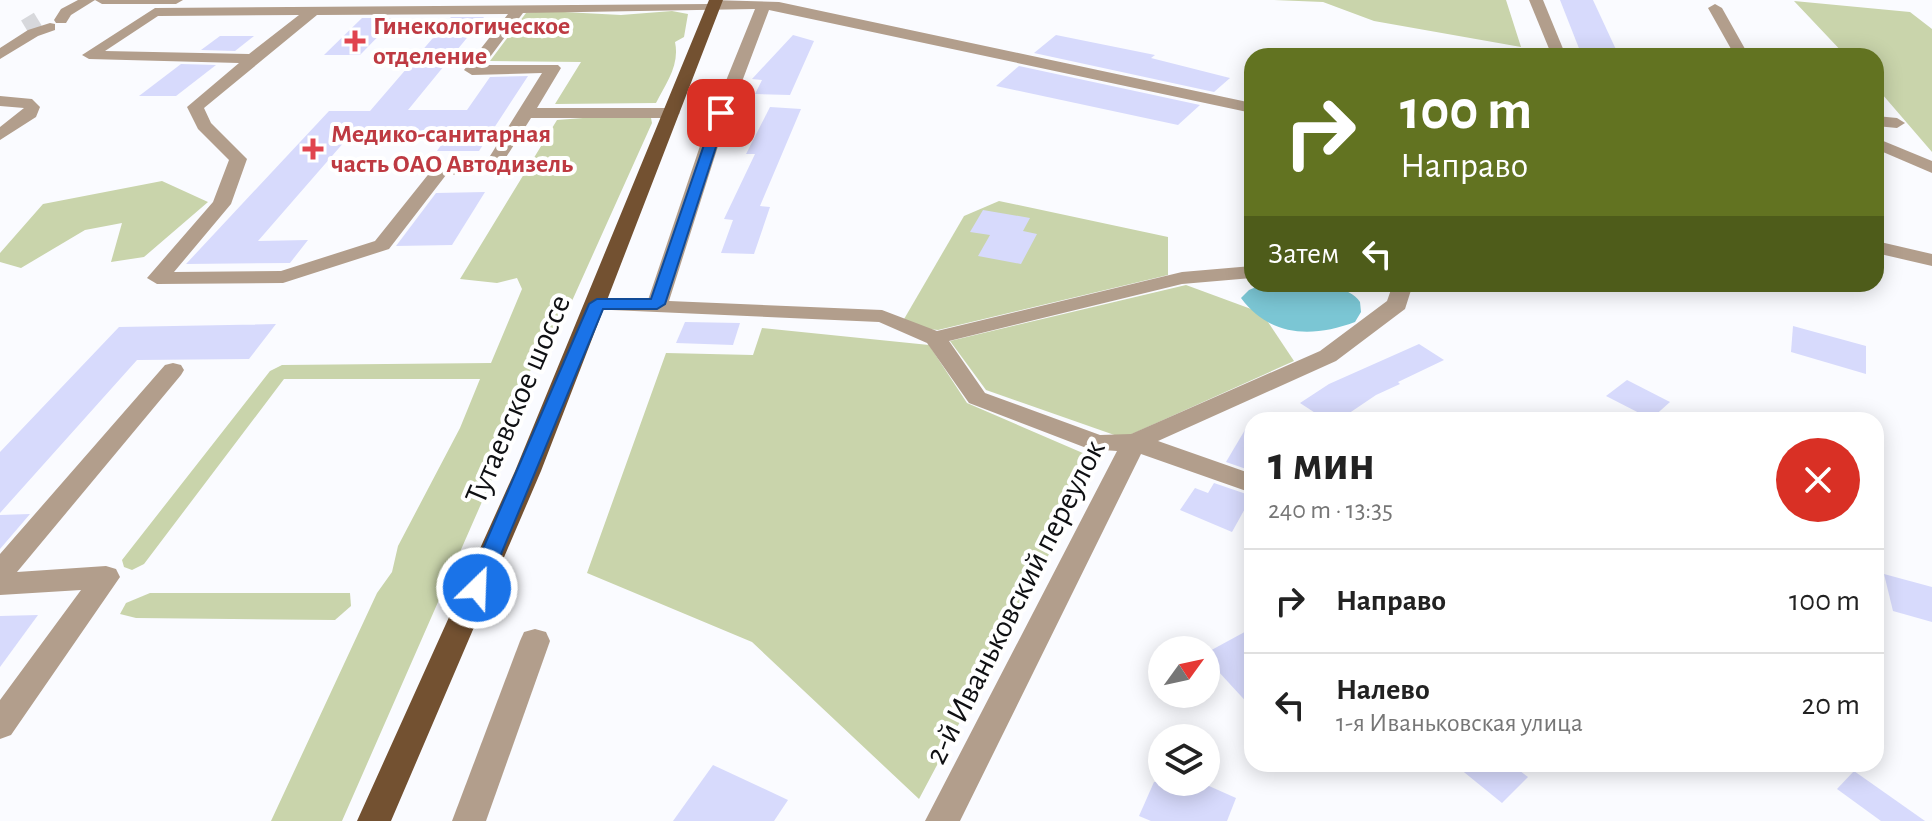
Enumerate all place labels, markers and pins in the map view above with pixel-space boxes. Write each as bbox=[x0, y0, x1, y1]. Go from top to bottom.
place label: Гинекологическое отделение bbox=[373, 13, 570, 69]
marker: Гинекологическое отделение bbox=[344, 30, 366, 52]
pin bbox=[687, 79, 755, 147]
place label: Медико-санитарная часть ОАО Автодизель bbox=[331, 121, 573, 177]
marker: Медико-санитарная часть ОАО Автодизель bbox=[302, 138, 324, 160]

